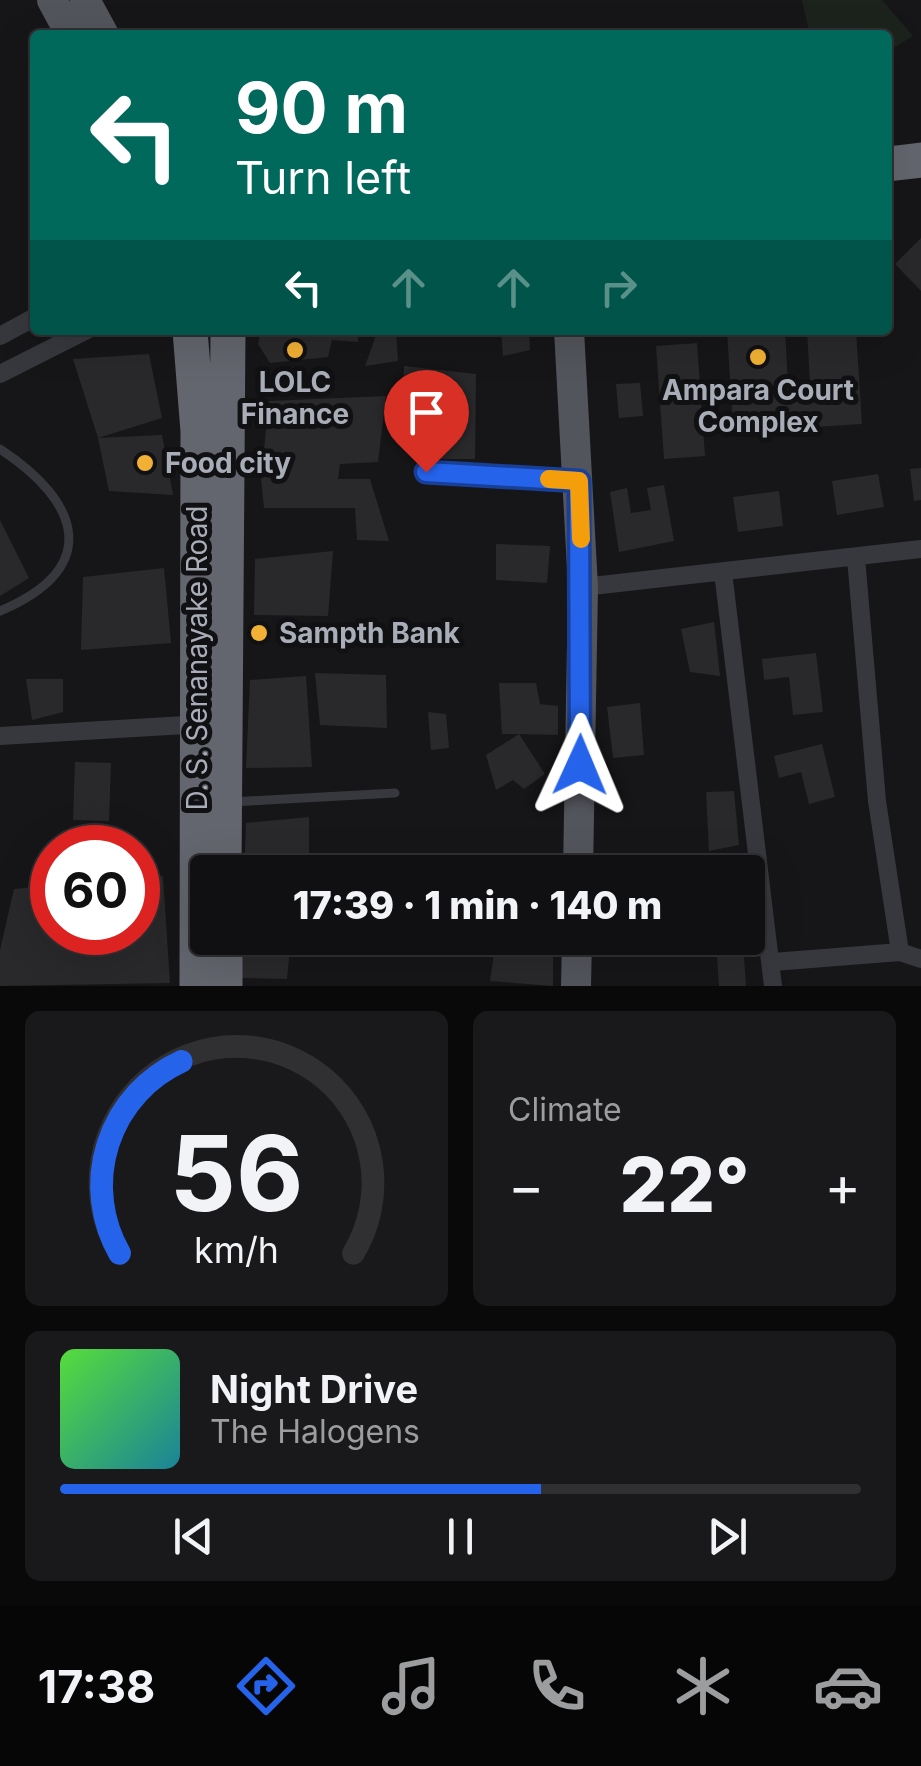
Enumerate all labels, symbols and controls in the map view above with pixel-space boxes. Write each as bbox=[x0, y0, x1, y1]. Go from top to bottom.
text: 90 m bbox=[235, 65, 408, 150]
icon: left bbox=[70, 70, 200, 200]
text: Turn left bbox=[235, 150, 411, 205]
icon: left bbox=[276, 260, 331, 315]
icon: ahead bbox=[381, 260, 436, 315]
icon: ahead bbox=[486, 260, 541, 315]
icon: right bbox=[591, 260, 646, 315]
marker: LOLC Finance bbox=[284, 339, 306, 361]
marker: Ampara Court Complex bbox=[747, 346, 769, 368]
place label: LOLC Finance bbox=[241, 365, 349, 431]
pin bbox=[384, 370, 469, 473]
place label: Ampara Court Complex bbox=[662, 373, 854, 439]
icon: arrive bbox=[399, 385, 454, 440]
place label: Food city bbox=[165, 446, 291, 480]
marker: Food city bbox=[134, 452, 156, 474]
street label: D. S. Senanayake Road bbox=[180, 505, 214, 811]
place label: Sampth Bank bbox=[279, 616, 460, 650]
marker: Sampth Bank bbox=[248, 622, 270, 644]
position arrow bbox=[528, 713, 632, 817]
speed limit sign: 60 bbox=[30, 825, 160, 955]
text: 17:39 · 1 min · 140 m bbox=[293, 882, 662, 928]
text: Climate bbox=[508, 1090, 622, 1129]
text: 56 bbox=[169, 1110, 304, 1236]
text: 22° bbox=[619, 1139, 750, 1230]
text: − bbox=[508, 1153, 544, 1219]
text: + bbox=[825, 1153, 861, 1219]
text: km/h bbox=[194, 1228, 279, 1272]
text: Night Drive bbox=[210, 1366, 418, 1412]
text: The Halogens bbox=[210, 1412, 420, 1451]
icon: previous bbox=[166, 1509, 221, 1564]
icon: pause bbox=[433, 1509, 488, 1564]
icon: next bbox=[700, 1509, 755, 1564]
icon: directions bbox=[231, 1651, 301, 1721]
icon: music bbox=[376, 1651, 446, 1721]
icon: phone bbox=[522, 1651, 592, 1721]
icon: climate bbox=[668, 1651, 738, 1721]
icon: car bbox=[813, 1651, 883, 1721]
text: 17:38 bbox=[38, 1659, 155, 1714]

